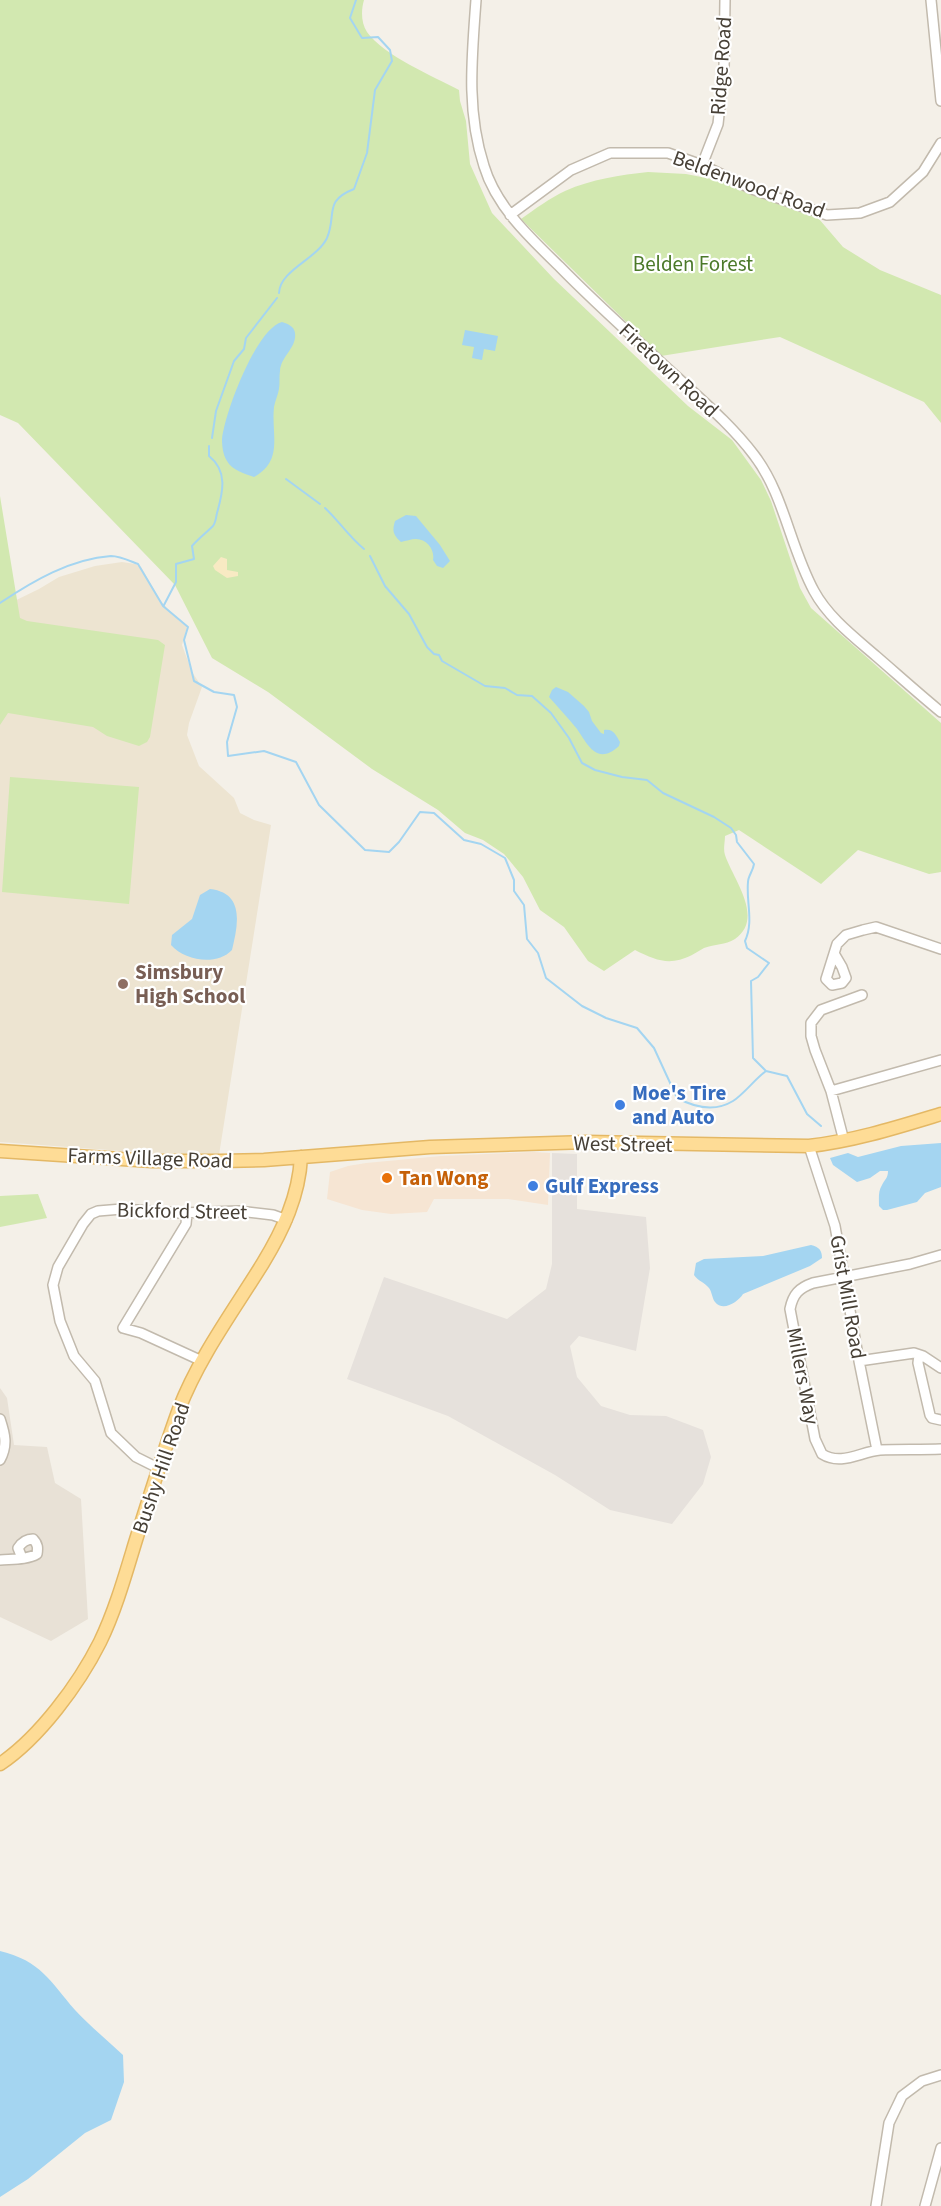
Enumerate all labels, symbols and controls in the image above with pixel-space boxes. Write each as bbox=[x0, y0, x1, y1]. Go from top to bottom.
street label: Ridge Road bbox=[703, 16, 739, 116]
street label: Beldenwood Road bbox=[669, 142, 829, 226]
park label: Belden Forest bbox=[633, 249, 753, 279]
street label: Firetown Road bbox=[612, 316, 726, 424]
place label: Simsbury High School bbox=[135, 957, 245, 1011]
marker: Simsbury High School bbox=[116, 977, 130, 991]
place label: Moe's Tire and Auto bbox=[632, 1078, 727, 1132]
marker: Moe's Tire and Auto bbox=[613, 1098, 627, 1112]
street label: West Street bbox=[573, 1128, 673, 1160]
street label: Farms Village Road bbox=[67, 1140, 233, 1176]
place label: Tan Wong bbox=[399, 1163, 489, 1193]
marker: Tan Wong bbox=[380, 1171, 394, 1185]
place label: Gulf Express bbox=[545, 1171, 659, 1201]
marker: Gulf Express bbox=[526, 1179, 540, 1193]
street label: Bickford Street bbox=[117, 1195, 247, 1227]
street label: Grist Mill Road bbox=[822, 1233, 874, 1361]
street label: Millers Way bbox=[779, 1325, 827, 1427]
street label: Bushy Hill Road bbox=[125, 1398, 197, 1538]

